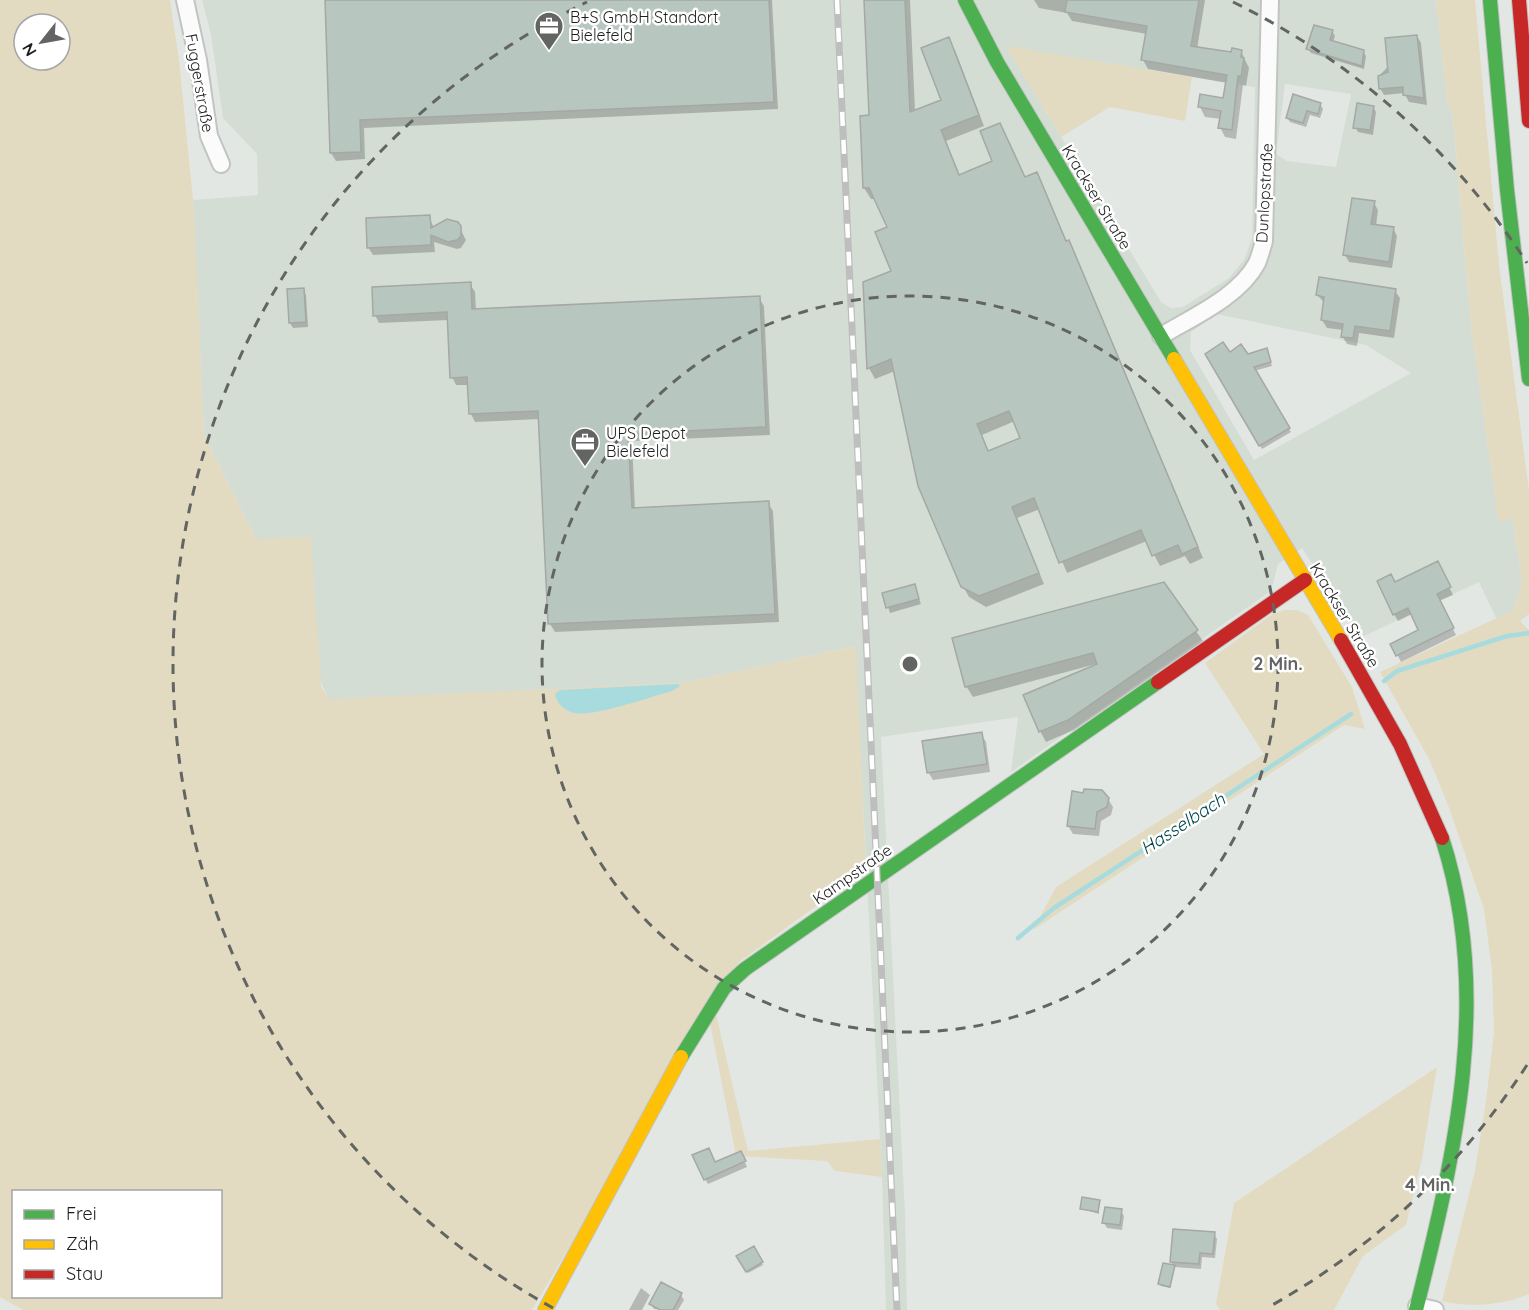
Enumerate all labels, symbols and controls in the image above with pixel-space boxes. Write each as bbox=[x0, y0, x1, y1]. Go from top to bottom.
place label: B+S GmbH Standort Bielefeld bbox=[570, 7, 718, 45]
office icon: B+S GmbH Standort Bielefeld bbox=[533, 10, 565, 52]
north arrow bbox=[12, 12, 72, 72]
street label: Fuggerstraße bbox=[181, 32, 219, 134]
text: N bbox=[18, 40, 41, 60]
street label: Krackser Straße bbox=[1058, 141, 1136, 253]
street label: Dunlopstraße bbox=[1251, 143, 1277, 243]
place label: UPS Depot Bielefeld bbox=[606, 423, 686, 461]
office icon: UPS Depot Bielefeld bbox=[569, 426, 601, 468]
street label: Krackser Straße bbox=[1306, 559, 1384, 671]
text: 2 Min. bbox=[1253, 652, 1303, 675]
centre of rings bbox=[900, 654, 920, 674]
water label: Hasselbach bbox=[1136, 787, 1230, 859]
street label: Kampstraße bbox=[809, 839, 895, 909]
text: 4 Min. bbox=[1405, 1173, 1455, 1196]
legend bbox=[12, 1190, 222, 1298]
text: Frei bbox=[66, 1202, 97, 1225]
text: Zäh bbox=[66, 1232, 99, 1255]
text: Stau bbox=[66, 1262, 103, 1285]

